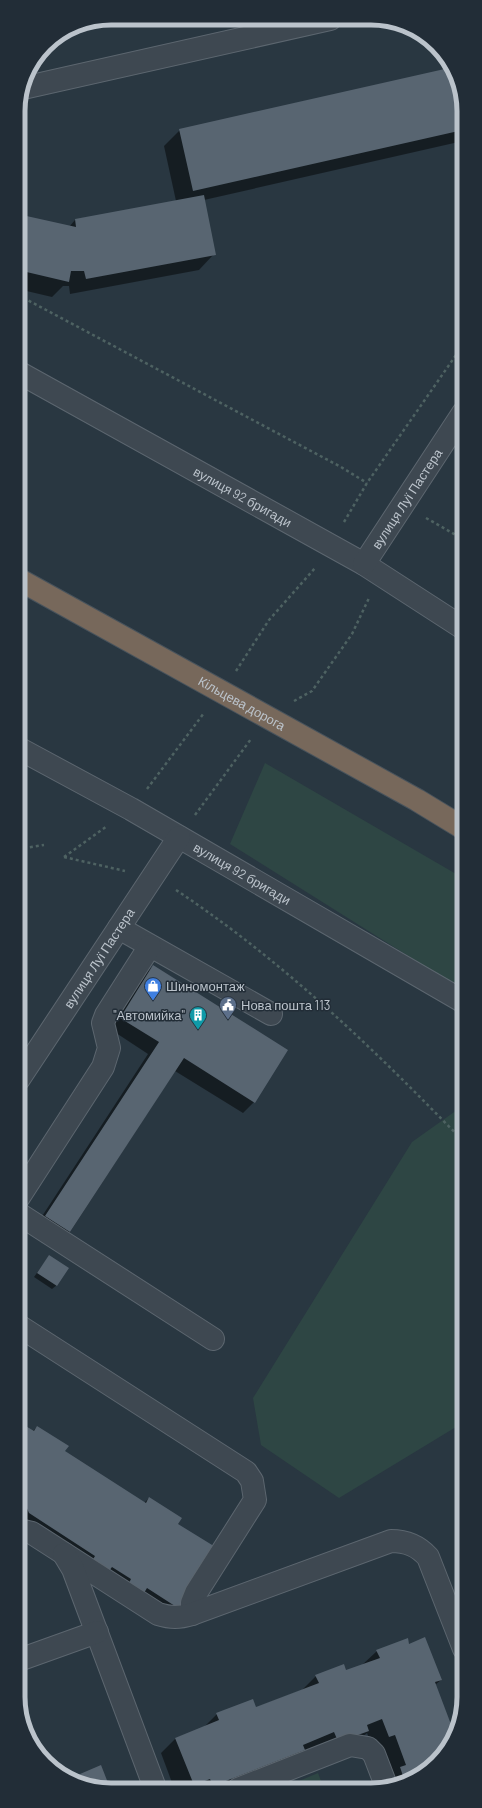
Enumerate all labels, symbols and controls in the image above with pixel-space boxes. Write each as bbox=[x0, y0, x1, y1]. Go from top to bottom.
street label: вулиця Луї Пастера bbox=[368, 445, 446, 552]
street label: вулиця 92 бригади bbox=[191, 463, 295, 530]
street label: Кільцева дорога bbox=[196, 673, 289, 734]
street label: вулиця 92 бригади bbox=[191, 839, 294, 908]
street label: вулиця Луї Пастера bbox=[60, 904, 138, 1011]
shop icon: Шиномонтаж bbox=[143, 976, 163, 1001]
place label: Шиномонтаж bbox=[166, 978, 245, 994]
public building icon: Нова пошта 113 bbox=[218, 995, 238, 1020]
place label: Нова пошта 113 bbox=[241, 997, 330, 1013]
building icon: "Автомийка" bbox=[188, 1005, 208, 1030]
place label: "Автомийка" bbox=[113, 1007, 186, 1023]

